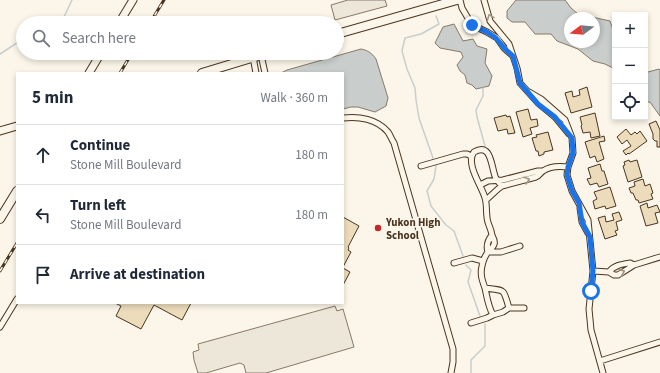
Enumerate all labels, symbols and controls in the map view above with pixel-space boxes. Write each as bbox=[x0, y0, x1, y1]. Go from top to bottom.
north arrow bbox=[564, 12, 600, 48]
map controls bbox=[612, 12, 648, 120]
button: + bbox=[612, 12, 648, 48]
one-way arrow bbox=[486, 14, 494, 21]
search box bbox=[16, 16, 344, 60]
route end bbox=[463, 16, 481, 34]
icon: search bbox=[30, 27, 52, 49]
text: Search here bbox=[62, 28, 136, 49]
button: − bbox=[612, 48, 648, 84]
button: locate bbox=[612, 84, 648, 120]
text: 5 min bbox=[32, 86, 73, 110]
text: Walk · 360 m bbox=[260, 89, 328, 107]
text: Continue bbox=[70, 135, 130, 156]
icon: ahead bbox=[32, 144, 54, 166]
text: 180 m bbox=[295, 146, 328, 164]
text: Stone Mill Boulevard bbox=[70, 156, 182, 174]
one-way arrow bbox=[523, 176, 530, 185]
text: Turn left bbox=[70, 195, 126, 216]
icon: left bbox=[32, 204, 54, 226]
text: 180 m bbox=[295, 206, 328, 224]
place label: Yukon High School bbox=[385, 215, 441, 243]
text: Stone Mill Boulevard bbox=[70, 216, 182, 234]
marker: Yukon High School bbox=[373, 223, 383, 233]
icon: arrive bbox=[32, 264, 54, 286]
text: Arrive at destination bbox=[70, 264, 205, 285]
one-way arrow bbox=[618, 269, 625, 277]
route start bbox=[582, 282, 600, 300]

